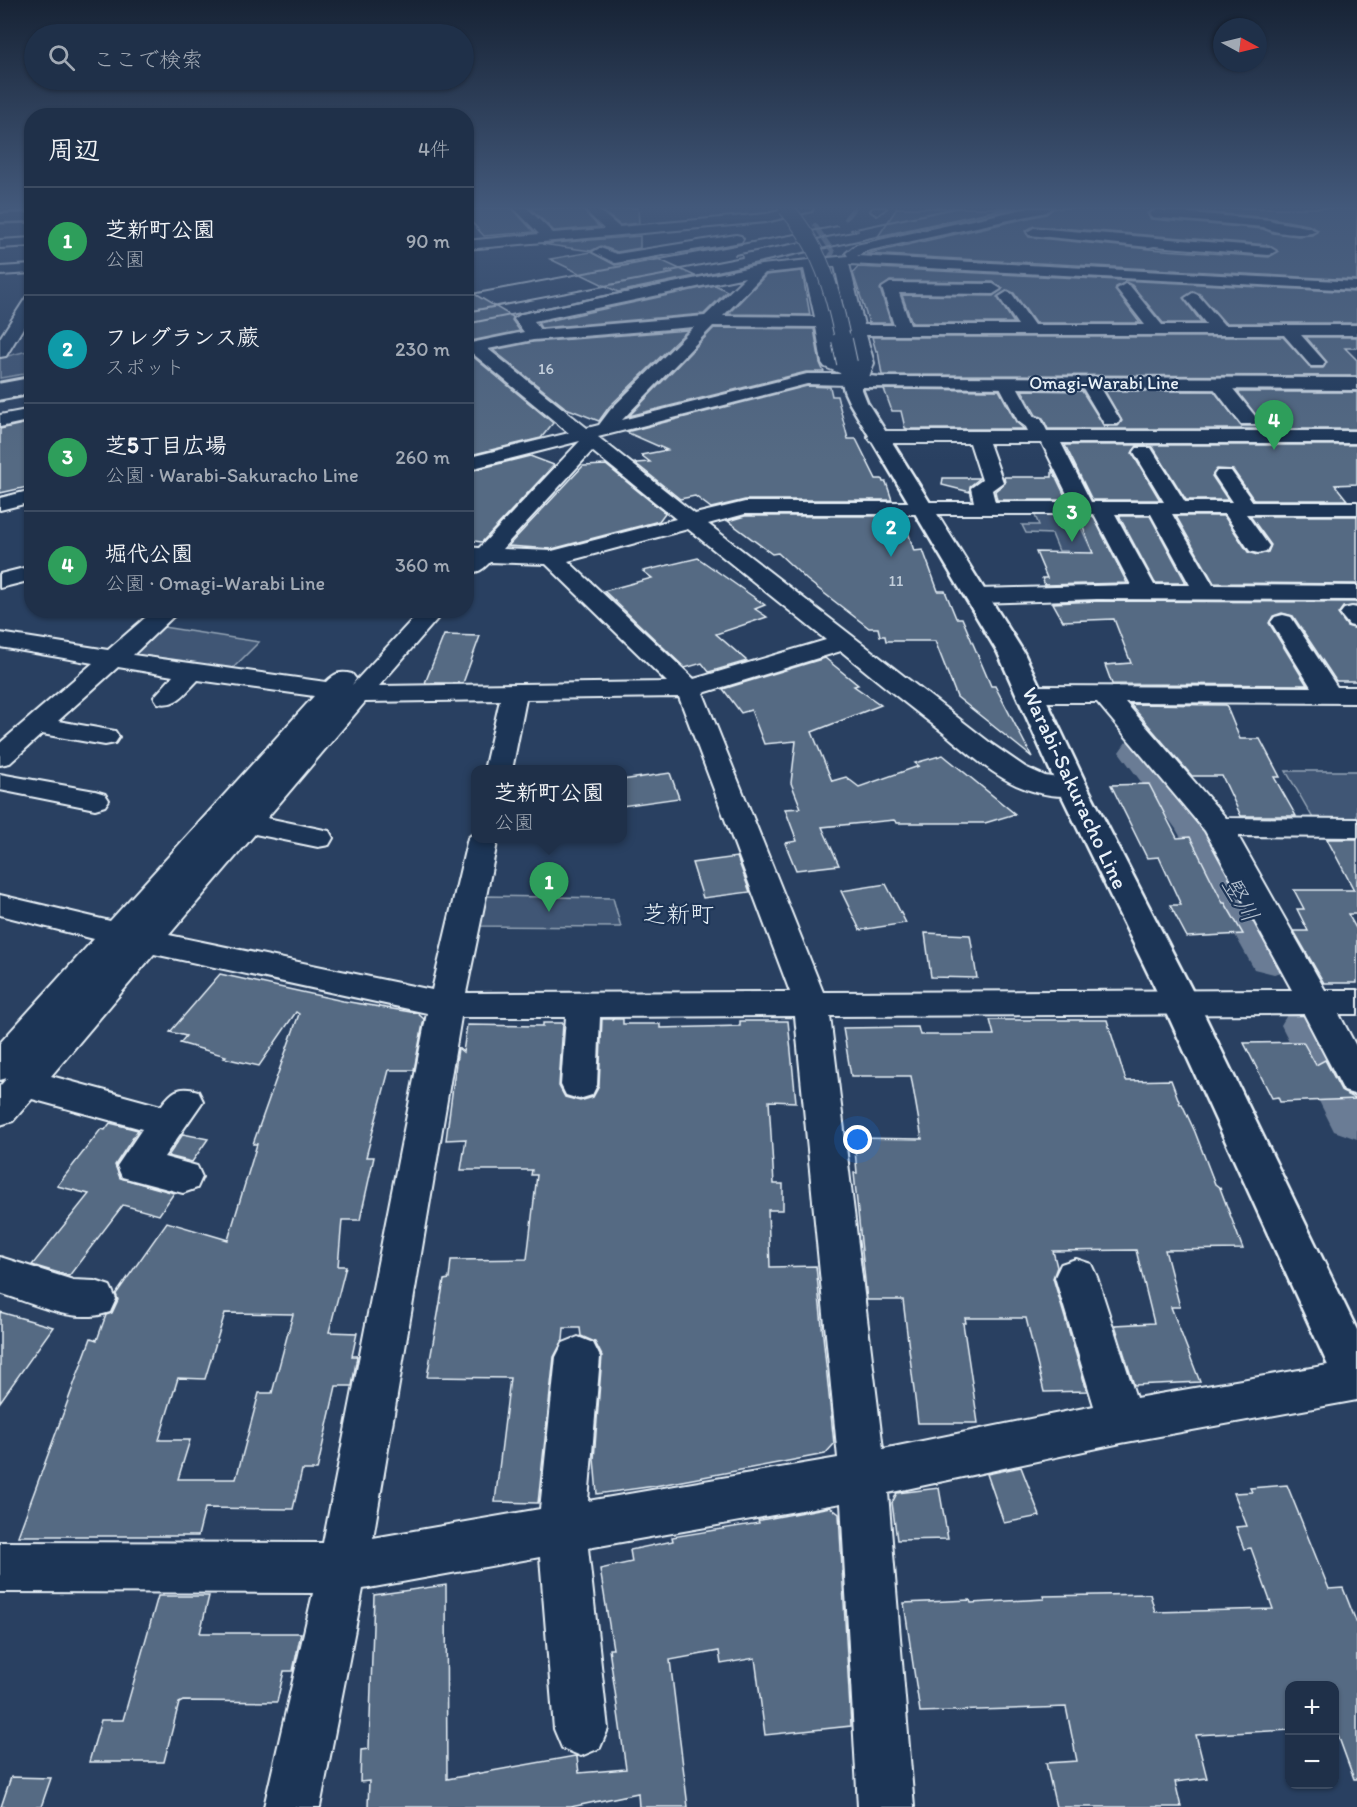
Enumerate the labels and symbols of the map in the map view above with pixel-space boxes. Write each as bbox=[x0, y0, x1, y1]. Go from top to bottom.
north arrow bbox=[1213, 18, 1267, 72]
house number: 16 bbox=[538, 359, 554, 378]
street label: Omagi-Warabi Line bbox=[1029, 372, 1179, 394]
pin: 4 bbox=[1254, 400, 1294, 450]
pin: 3 bbox=[1052, 492, 1092, 542]
pin: 2 bbox=[872, 508, 910, 557]
house number: 11 bbox=[889, 571, 904, 590]
street label: Warabi-Sakuracho Line bbox=[1016, 683, 1134, 893]
pin: 1 bbox=[530, 862, 568, 912]
water label: 竪川 bbox=[1216, 871, 1266, 927]
district label: 芝新町 bbox=[642, 899, 714, 928]
your location bbox=[843, 1125, 872, 1154]

